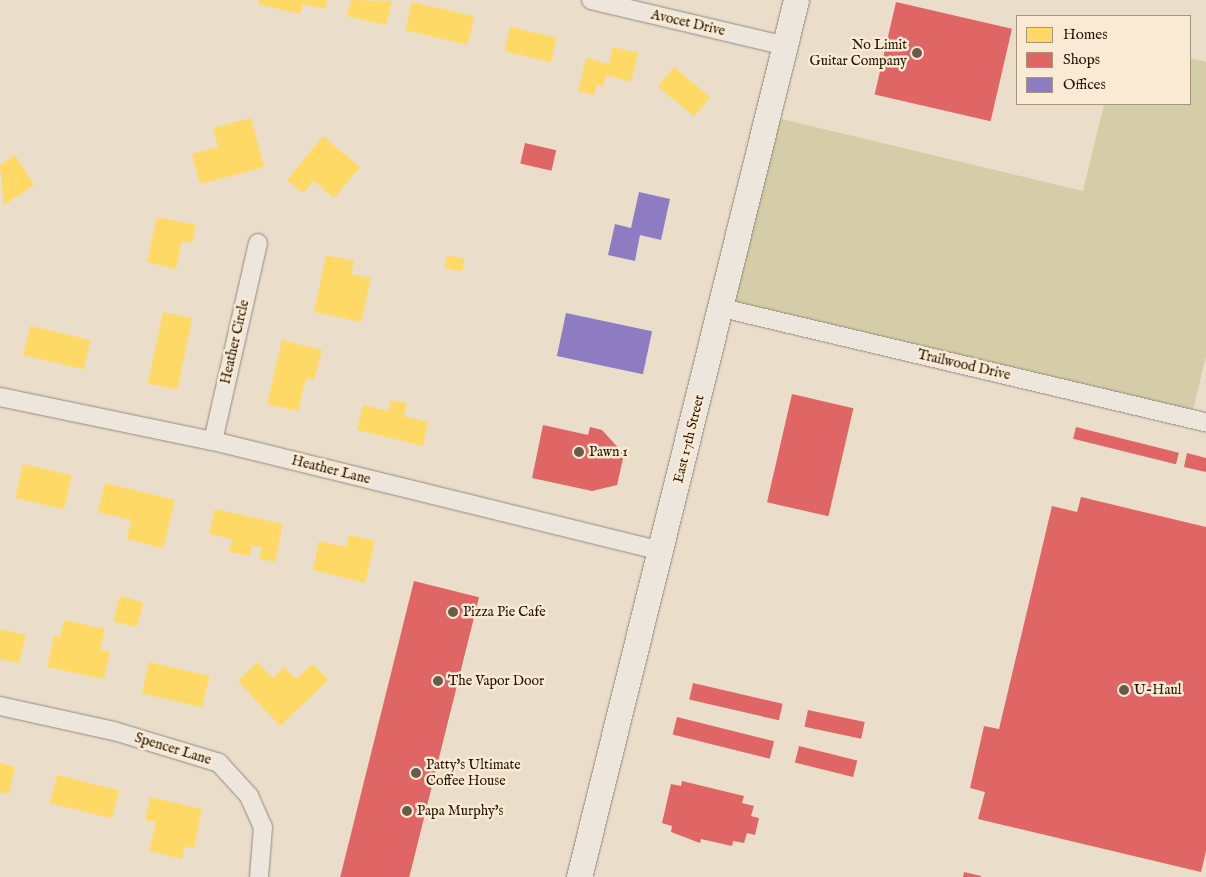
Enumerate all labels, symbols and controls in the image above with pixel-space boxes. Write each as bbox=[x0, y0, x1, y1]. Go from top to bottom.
street label: Avocet Drive bbox=[649, 6, 727, 40]
legend bbox=[1016, 15, 1191, 105]
text: Homes bbox=[1063, 25, 1107, 44]
place label: No Limit Guitar Company bbox=[810, 37, 907, 70]
marker: No Limit Guitar Company bbox=[911, 47, 923, 59]
text: Shops bbox=[1063, 50, 1100, 69]
text: Offices bbox=[1063, 75, 1106, 94]
street label: Heather Circle bbox=[217, 298, 253, 386]
street label: Trailwood Drive bbox=[916, 346, 1012, 384]
street label: East 17th Street bbox=[670, 393, 708, 485]
place label: Pawn 1 bbox=[589, 444, 628, 460]
marker: Pawn 1 bbox=[573, 446, 585, 458]
street label: Heather Lane bbox=[290, 452, 372, 488]
place label: Pizza Pie Cafe bbox=[463, 604, 546, 620]
marker: Pizza Pie Cafe bbox=[447, 606, 459, 618]
place label: The Vapor Door bbox=[448, 673, 544, 689]
marker: The Vapor Door bbox=[432, 675, 444, 687]
place label: U-Haul bbox=[1134, 682, 1182, 698]
marker: U-Haul bbox=[1118, 684, 1130, 696]
street label: Spencer Lane bbox=[133, 729, 213, 769]
place label: Patty's Ultimate Coffee House bbox=[426, 757, 521, 790]
marker: Patty's Ultimate Coffee House bbox=[410, 767, 422, 779]
place label: Papa Murphy's bbox=[417, 803, 504, 819]
marker: Papa Murphy's bbox=[401, 805, 413, 817]

